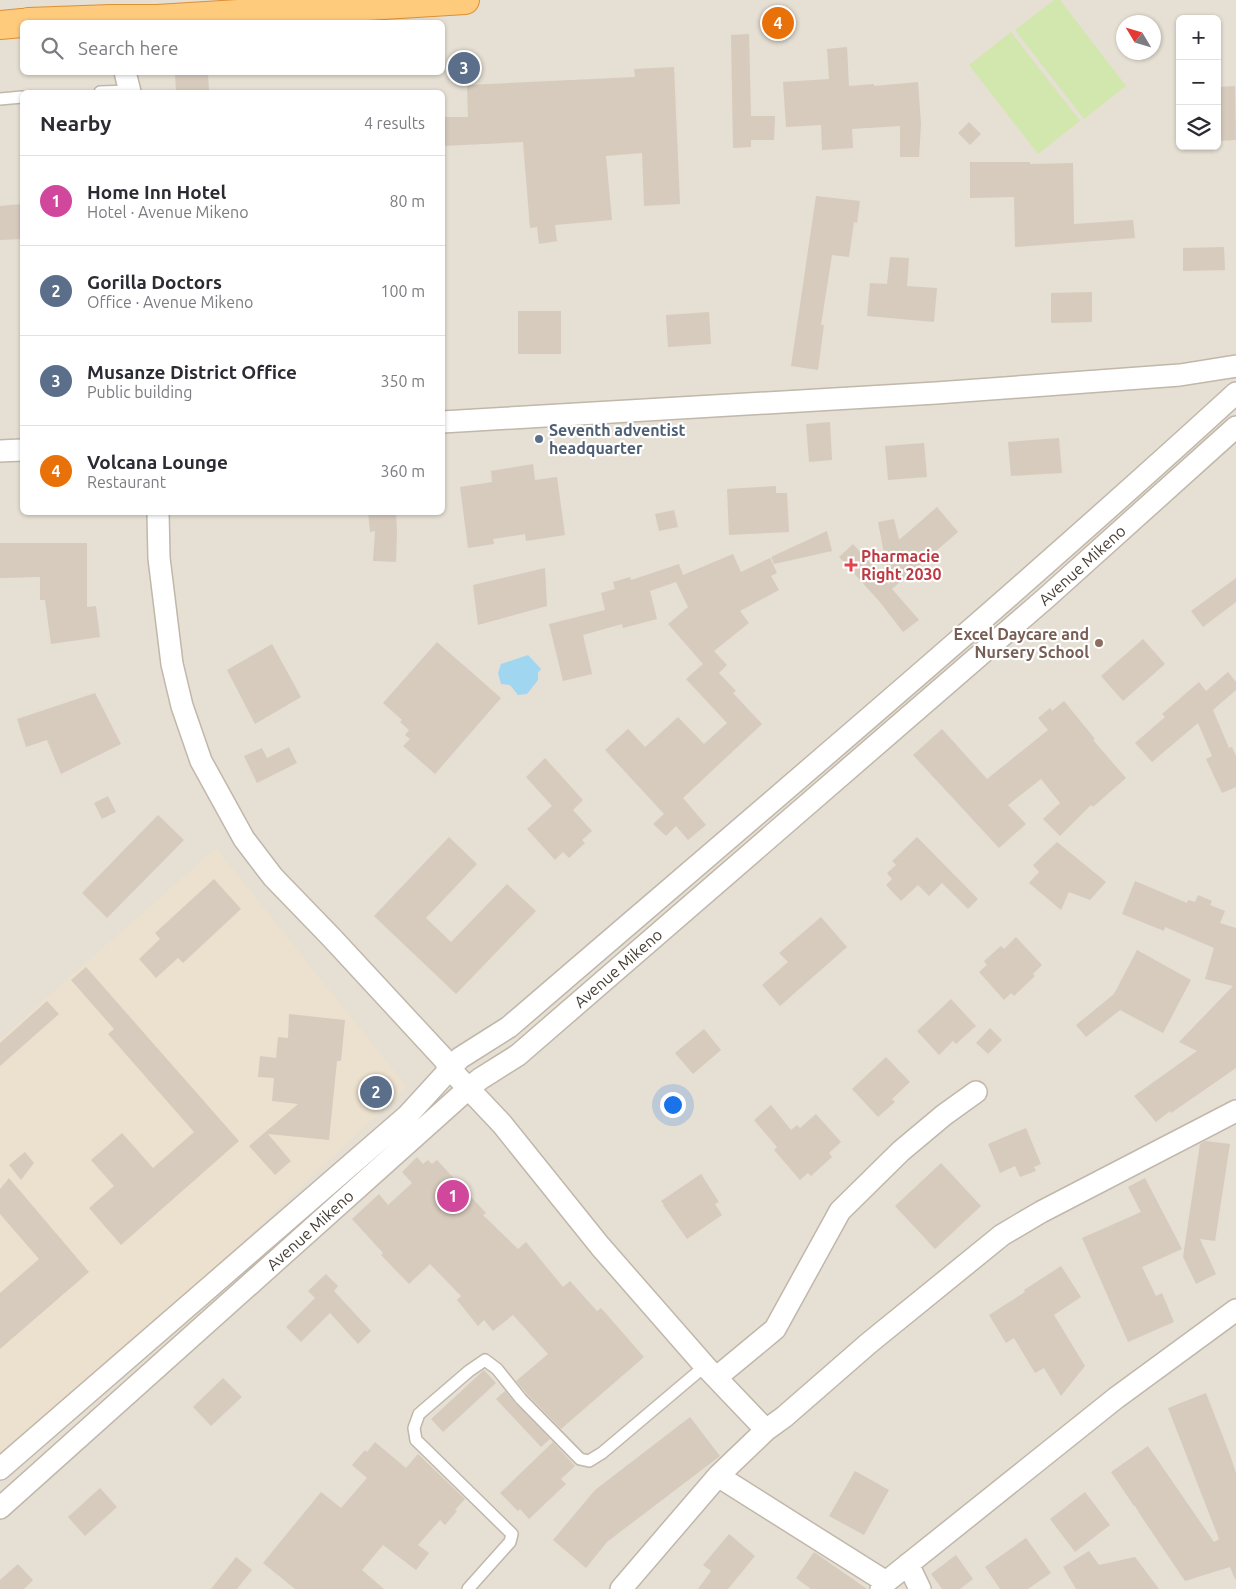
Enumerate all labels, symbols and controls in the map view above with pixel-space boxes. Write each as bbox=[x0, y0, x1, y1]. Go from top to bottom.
pin: 4 bbox=[762, 4, 794, 42]
north arrow bbox=[1116, 15, 1161, 60]
map controls bbox=[1176, 15, 1221, 150]
button: + bbox=[1176, 15, 1221, 60]
search box bbox=[20, 20, 445, 75]
icon: search bbox=[38, 34, 66, 62]
text: Search here bbox=[78, 37, 178, 59]
pin: 3 bbox=[448, 49, 480, 87]
button: − bbox=[1176, 60, 1221, 105]
button: layers bbox=[1176, 105, 1221, 150]
text: Nearby bbox=[40, 111, 111, 135]
text: 4 results bbox=[364, 114, 425, 132]
text: Home Inn Hotel bbox=[87, 181, 226, 203]
text: 1 bbox=[51, 192, 61, 210]
text: 80 m bbox=[389, 192, 425, 210]
text: Hotel · Avenue Mikeno bbox=[87, 203, 249, 221]
text: Gorilla Doctors bbox=[87, 271, 222, 293]
text: 2 bbox=[51, 282, 61, 300]
text: 100 m bbox=[380, 282, 425, 300]
text: Office · Avenue Mikeno bbox=[87, 293, 253, 311]
text: Musanze District Office bbox=[87, 361, 297, 383]
text: 3 bbox=[51, 372, 61, 390]
text: 350 m bbox=[380, 372, 425, 390]
text: Public building bbox=[87, 383, 192, 401]
place label: Seventh adventist headquarter bbox=[549, 421, 685, 457]
marker: Seventh adventist headquarter bbox=[533, 433, 545, 445]
text: Volcana Lounge bbox=[87, 451, 228, 473]
text: 4 bbox=[51, 462, 61, 480]
text: 360 m bbox=[380, 462, 425, 480]
text: Restaurant bbox=[87, 473, 166, 491]
street label: Avenue Mikeno bbox=[1035, 521, 1129, 609]
place label: Pharmacie Right 2030 bbox=[861, 547, 942, 583]
marker: Pharmacie Right 2030 bbox=[845, 559, 857, 571]
place label: Excel Daycare and Nursery School bbox=[954, 625, 1089, 661]
marker: Excel Daycare and Nursery School bbox=[1093, 637, 1105, 649]
street label: Avenue Mikeno bbox=[570, 925, 666, 1011]
pin: 2 bbox=[360, 1073, 392, 1111]
your location bbox=[660, 1092, 686, 1118]
pin: 1 bbox=[437, 1177, 469, 1215]
street label: Avenue Mikeno bbox=[263, 1186, 357, 1274]

